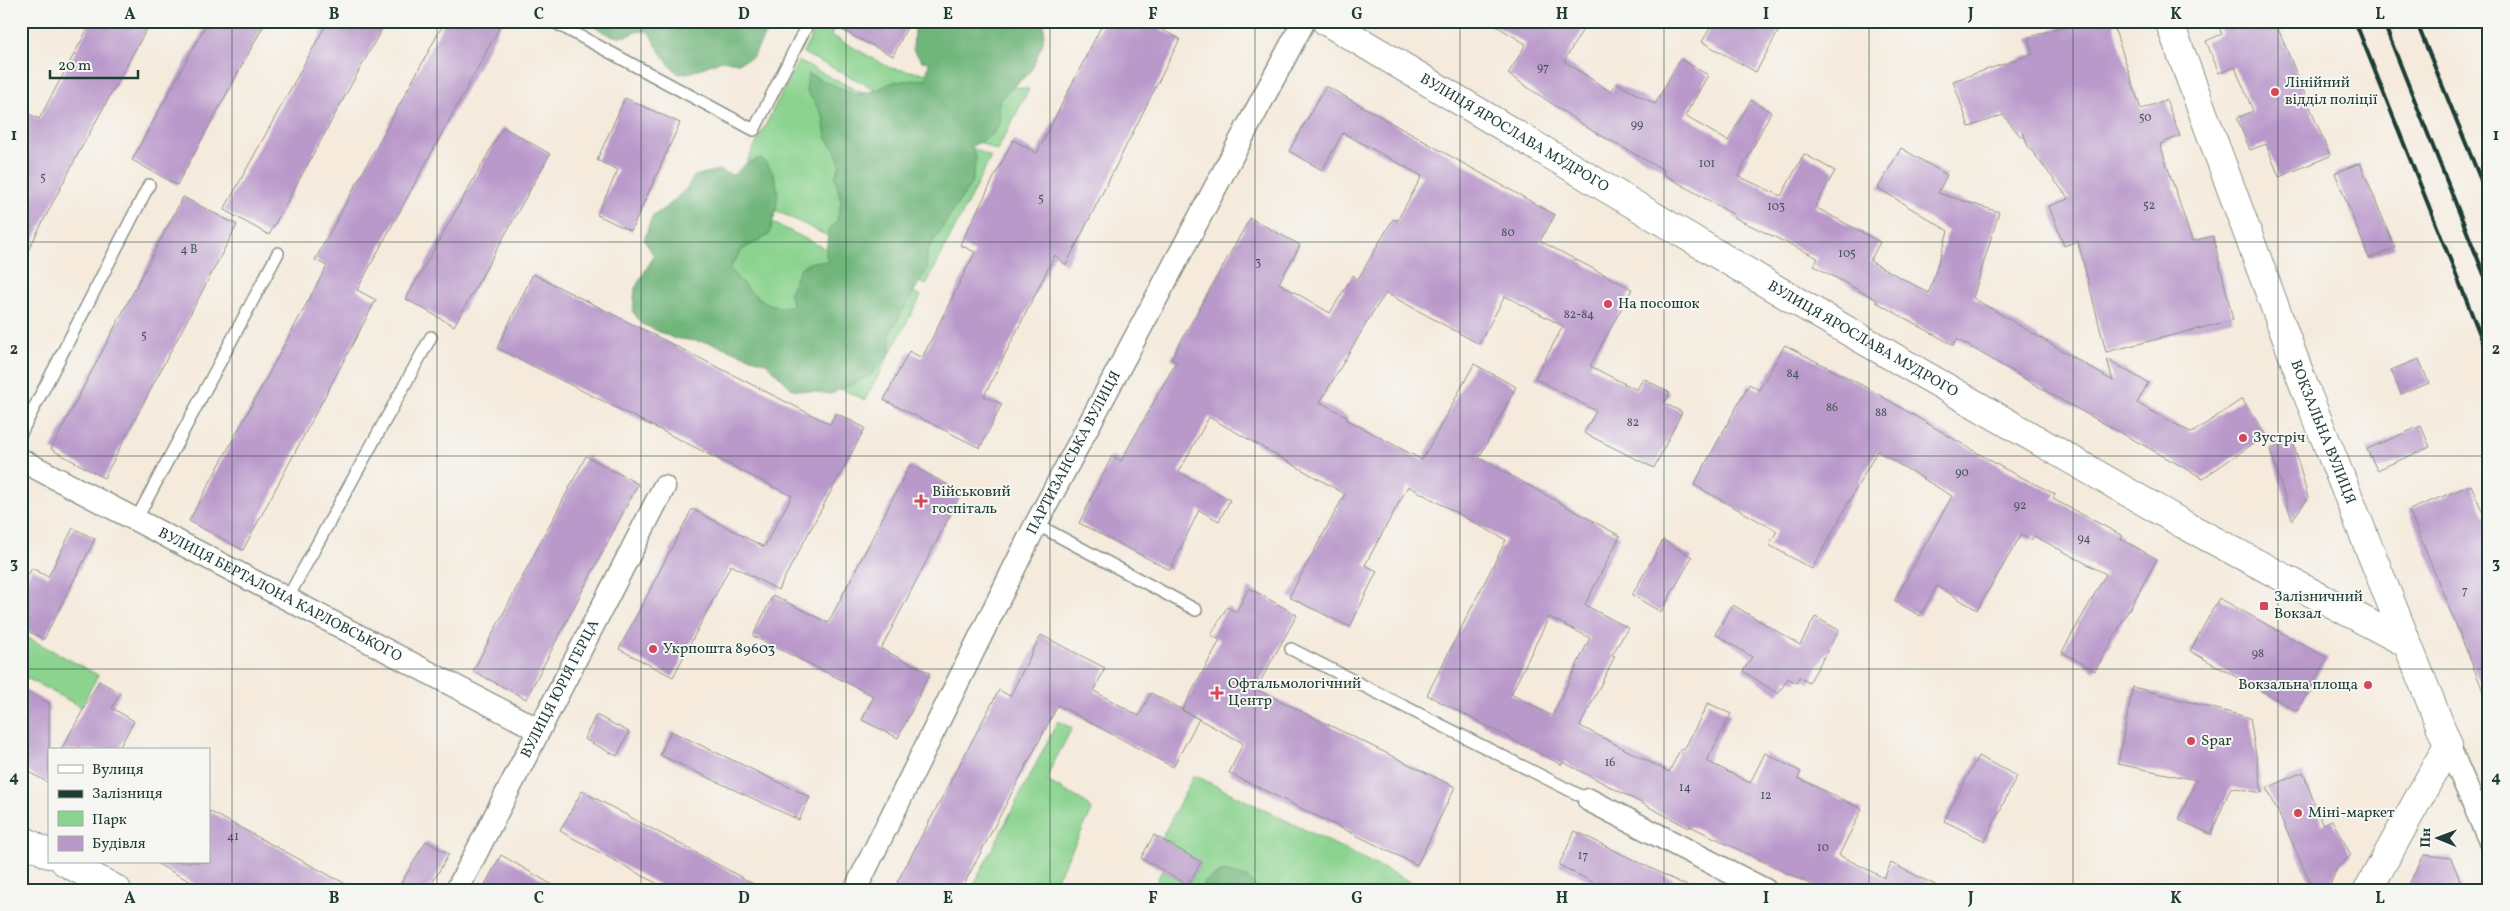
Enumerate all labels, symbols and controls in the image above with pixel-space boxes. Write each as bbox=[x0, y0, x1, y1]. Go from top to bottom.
text: A bbox=[124, 4, 136, 26]
text: B bbox=[329, 4, 340, 26]
text: C bbox=[534, 4, 544, 26]
text: D bbox=[738, 4, 750, 26]
text: E bbox=[943, 4, 953, 26]
text: F bbox=[1148, 4, 1158, 26]
text: G bbox=[1351, 4, 1363, 26]
text: H bbox=[1556, 4, 1568, 26]
text: I bbox=[1763, 4, 1769, 26]
text: J bbox=[1967, 4, 1974, 26]
text: K bbox=[2170, 4, 2182, 26]
text: L bbox=[2375, 4, 2385, 26]
scale bar bbox=[50, 48, 138, 80]
text: 20 m bbox=[58, 56, 91, 77]
house number: 97 bbox=[1537, 60, 1549, 76]
street label: ВУЛИЦЯ ЯРОСЛАВА МУДРОГО bbox=[1416, 69, 1613, 198]
place label: Лінійний відділ поліції bbox=[2285, 73, 2378, 111]
marker: Лінійний відділ поліції bbox=[2269, 86, 2281, 98]
house number: 50 bbox=[2139, 110, 2151, 126]
house number: 99 bbox=[1631, 117, 1643, 133]
text: 1 bbox=[11, 125, 17, 147]
text: 1 bbox=[2493, 125, 2499, 147]
house number: 101 bbox=[1699, 156, 1715, 172]
house number: 5 bbox=[40, 170, 46, 186]
house number: 5 bbox=[1038, 191, 1044, 207]
house number: 52 bbox=[2143, 198, 2155, 214]
house number: 103 bbox=[1767, 199, 1785, 215]
house number: 80 bbox=[1501, 225, 1515, 241]
house number: 4 В bbox=[180, 242, 198, 258]
house number: 105 bbox=[1838, 246, 1856, 262]
house number: 3 bbox=[1255, 255, 1261, 271]
street label: ВУЛИЦЯ ЯРОСЛАВА МУДРОГО bbox=[1763, 276, 1962, 403]
place label: На посошок bbox=[1618, 294, 1700, 315]
marker: На посошок bbox=[1602, 298, 1614, 310]
house number: 82-84 bbox=[1564, 307, 1594, 323]
house number: 5 bbox=[141, 328, 147, 344]
text: 2 bbox=[10, 339, 18, 361]
text: 2 bbox=[2492, 339, 2500, 361]
street label: ВОКЗАЛЬНА ВУЛИЦЯ bbox=[2285, 357, 2361, 507]
house number: 84 bbox=[1787, 366, 1799, 382]
street label: ПАРТИЗАНСЬКА ВУЛИЦЯ bbox=[1022, 367, 1126, 538]
house number: 86 bbox=[1826, 400, 1838, 416]
house number: 88 bbox=[1875, 405, 1887, 421]
house number: 82 bbox=[1627, 415, 1639, 431]
place label: Зустріч bbox=[2253, 428, 2305, 449]
marker: Зустріч bbox=[2237, 432, 2249, 444]
house number: 90 bbox=[1955, 465, 1969, 481]
place label: Військовий госпіталь bbox=[932, 482, 1011, 520]
marker: Військовий госпіталь bbox=[914, 494, 928, 508]
house number: 92 bbox=[2014, 498, 2026, 514]
street label: ВУЛИЦЯ БЕРТАЛОНА КАРЛОВСЬКОГО bbox=[154, 523, 406, 667]
house number: 94 bbox=[2077, 531, 2091, 547]
text: 3 bbox=[10, 553, 18, 575]
text: 3 bbox=[2492, 553, 2500, 575]
house number: 7 bbox=[2462, 583, 2468, 599]
place label: Залізничний Вокзал bbox=[2274, 587, 2363, 625]
marker: Залізничний Вокзал bbox=[2258, 600, 2270, 612]
street label: ВУЛИЦЯ ЮРІЯ ГЕРЦА bbox=[516, 616, 605, 762]
place label: Укрпошта 89603 bbox=[663, 639, 775, 660]
marker: Укрпошта 89603 bbox=[647, 643, 659, 655]
house number: 98 bbox=[2252, 646, 2264, 662]
place label: Офтальмологічний Центр bbox=[1228, 674, 1361, 712]
place label: Вокзальна площа bbox=[2238, 675, 2358, 696]
marker: Вокзальна площа bbox=[2362, 679, 2374, 691]
marker: Офтальмологічний Центр bbox=[1210, 686, 1224, 700]
place label: Spar bbox=[2201, 731, 2232, 752]
marker: Spar bbox=[2185, 735, 2197, 747]
legend bbox=[48, 748, 210, 864]
house number: 16 bbox=[1605, 755, 1615, 771]
text: Вулиця bbox=[92, 760, 144, 781]
text: 4 bbox=[9, 767, 19, 789]
text: 4 bbox=[2491, 767, 2501, 789]
house number: 14 bbox=[1679, 780, 1691, 796]
text: Залізниця bbox=[92, 784, 163, 805]
house number: 12 bbox=[1760, 788, 1772, 804]
place label: Міні-маркет bbox=[2308, 803, 2395, 824]
marker: Міні-маркет bbox=[2292, 807, 2304, 819]
text: Парк bbox=[92, 810, 127, 831]
north arrow bbox=[2412, 814, 2462, 864]
text: Пн bbox=[2417, 828, 2436, 848]
house number: 41 bbox=[227, 829, 239, 845]
text: Будівля bbox=[92, 834, 146, 855]
house number: 10 bbox=[1817, 840, 1829, 856]
house number: 17 bbox=[1578, 848, 1588, 864]
text: A bbox=[124, 888, 136, 910]
text: B bbox=[329, 888, 340, 910]
text: C bbox=[534, 888, 544, 910]
text: D bbox=[738, 888, 750, 910]
text: E bbox=[943, 888, 953, 910]
text: F bbox=[1148, 888, 1158, 910]
text: G bbox=[1351, 888, 1363, 910]
text: H bbox=[1556, 888, 1568, 910]
text: I bbox=[1763, 888, 1769, 910]
text: J bbox=[1967, 888, 1974, 910]
text: K bbox=[2170, 888, 2182, 910]
text: L bbox=[2375, 888, 2385, 910]

